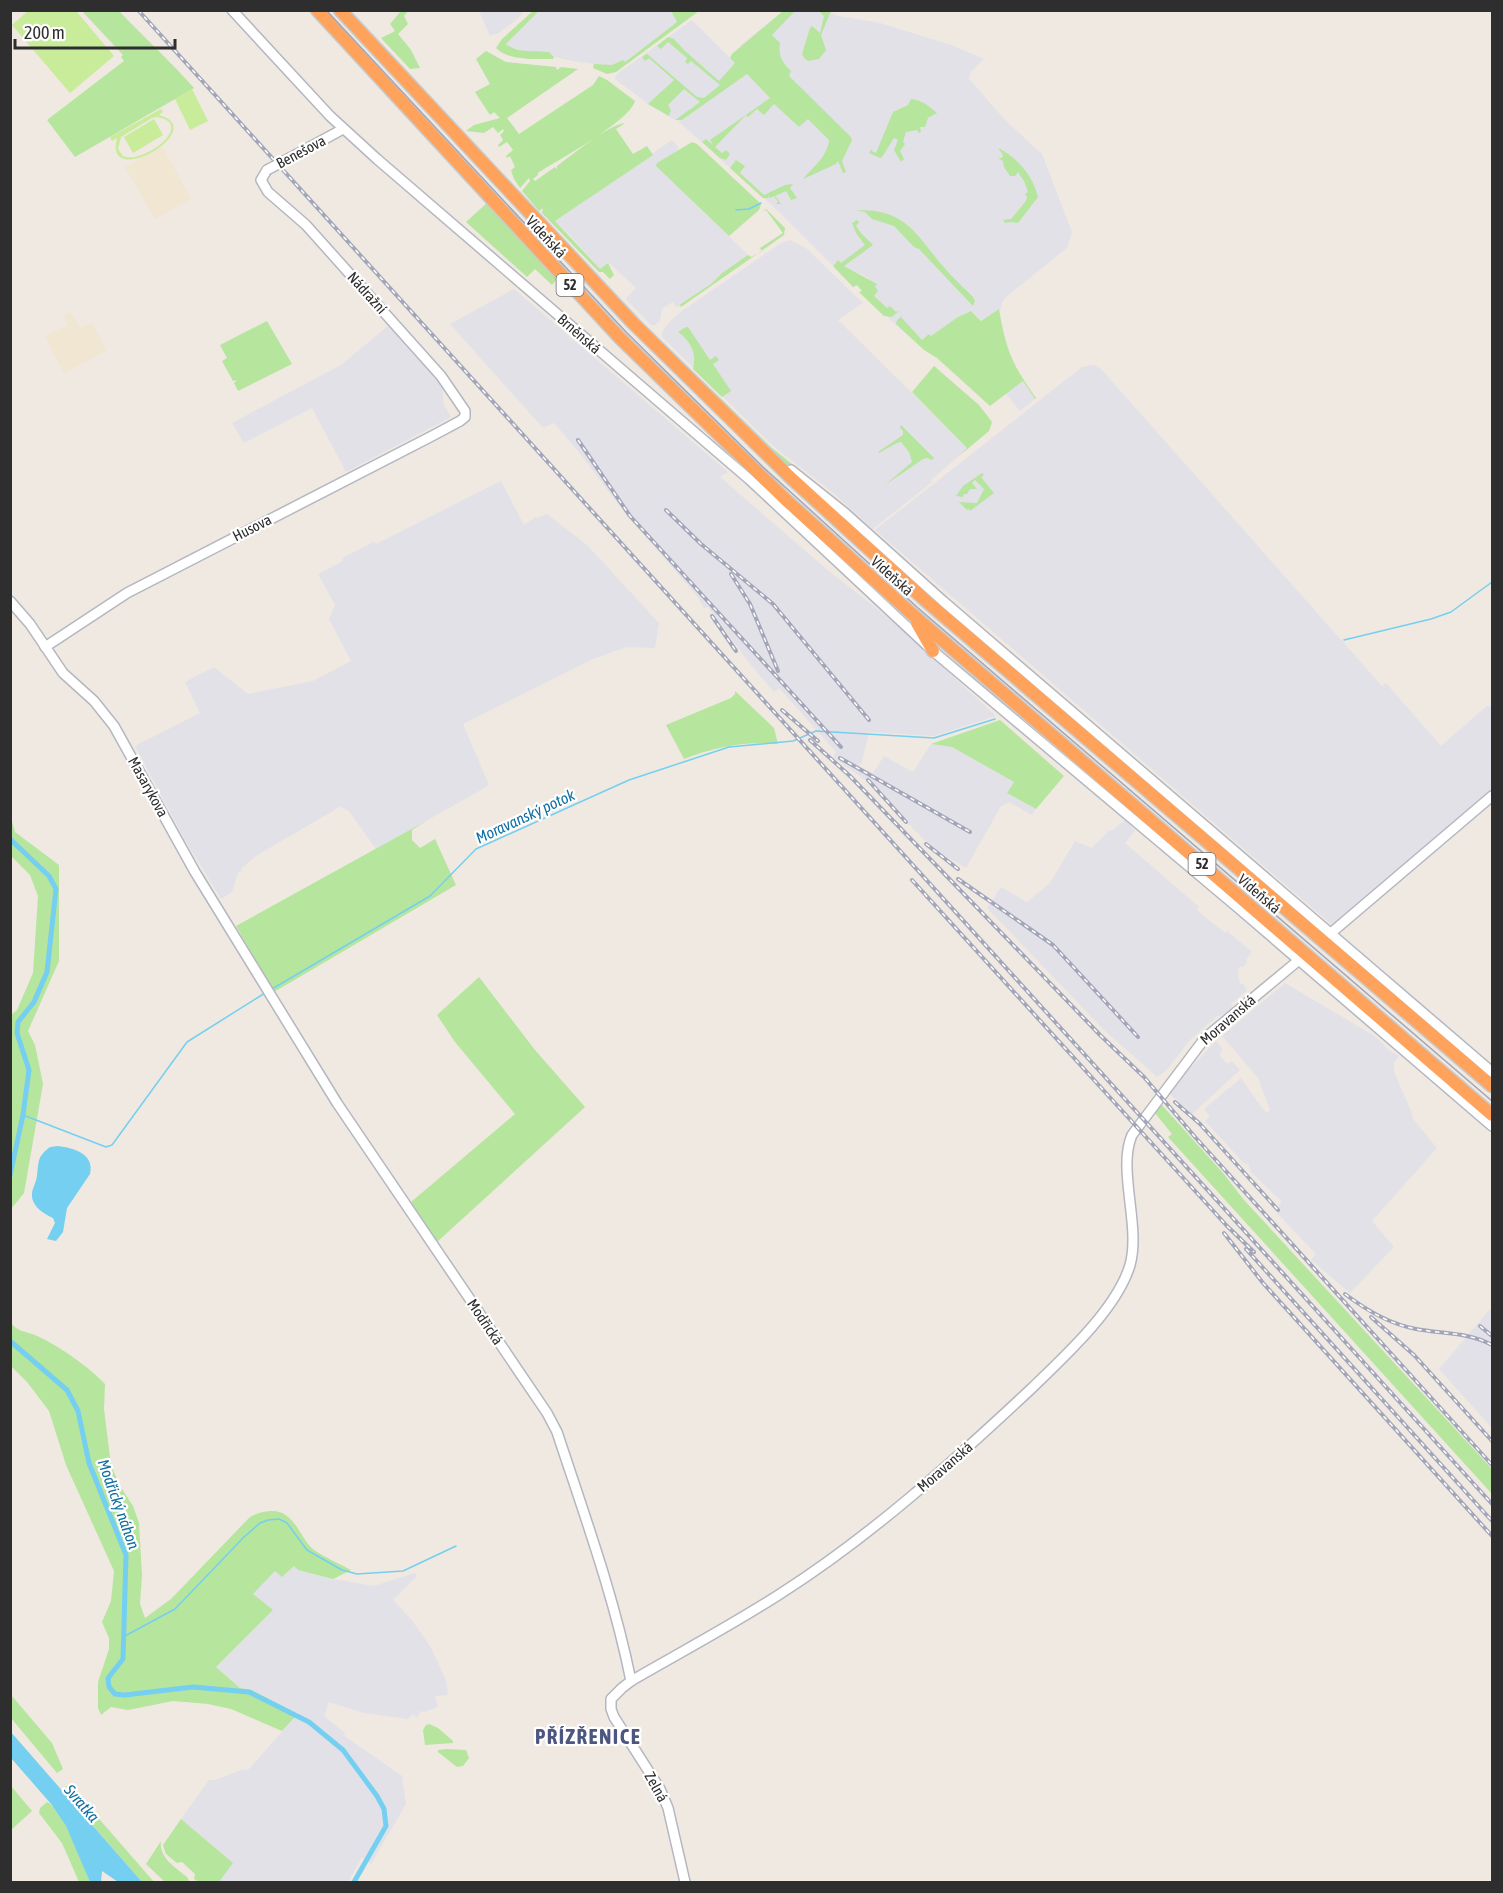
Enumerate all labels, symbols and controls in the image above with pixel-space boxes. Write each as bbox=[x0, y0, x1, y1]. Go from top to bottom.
scale bar bbox=[15, 12, 176, 50]
text: 200 m bbox=[24, 22, 65, 43]
street label: Benešova bbox=[273, 132, 328, 172]
street label: Vídeňská bbox=[523, 212, 570, 261]
street label: Nádražní bbox=[344, 268, 391, 317]
road number: 52 bbox=[556, 274, 584, 296]
street label: Brněnská bbox=[554, 310, 604, 357]
street label: Husova bbox=[230, 511, 274, 544]
street label: Vídeňská bbox=[868, 552, 917, 599]
street label: Masarykova bbox=[125, 754, 172, 820]
water label: Moravanský potok bbox=[473, 785, 579, 848]
road number: 52 bbox=[1188, 853, 1216, 875]
street label: Vídeňská bbox=[1235, 871, 1284, 917]
street label: Moravanská bbox=[1197, 991, 1259, 1048]
street label: Modřická bbox=[464, 1296, 507, 1348]
street label: Moravanská bbox=[914, 1438, 976, 1495]
water label: Modřický náhon bbox=[93, 1457, 144, 1552]
district label: PŘÍZŘENICE bbox=[535, 1724, 641, 1748]
street label: Zelná bbox=[641, 1769, 672, 1805]
water label: Svratka bbox=[60, 1780, 103, 1826]

